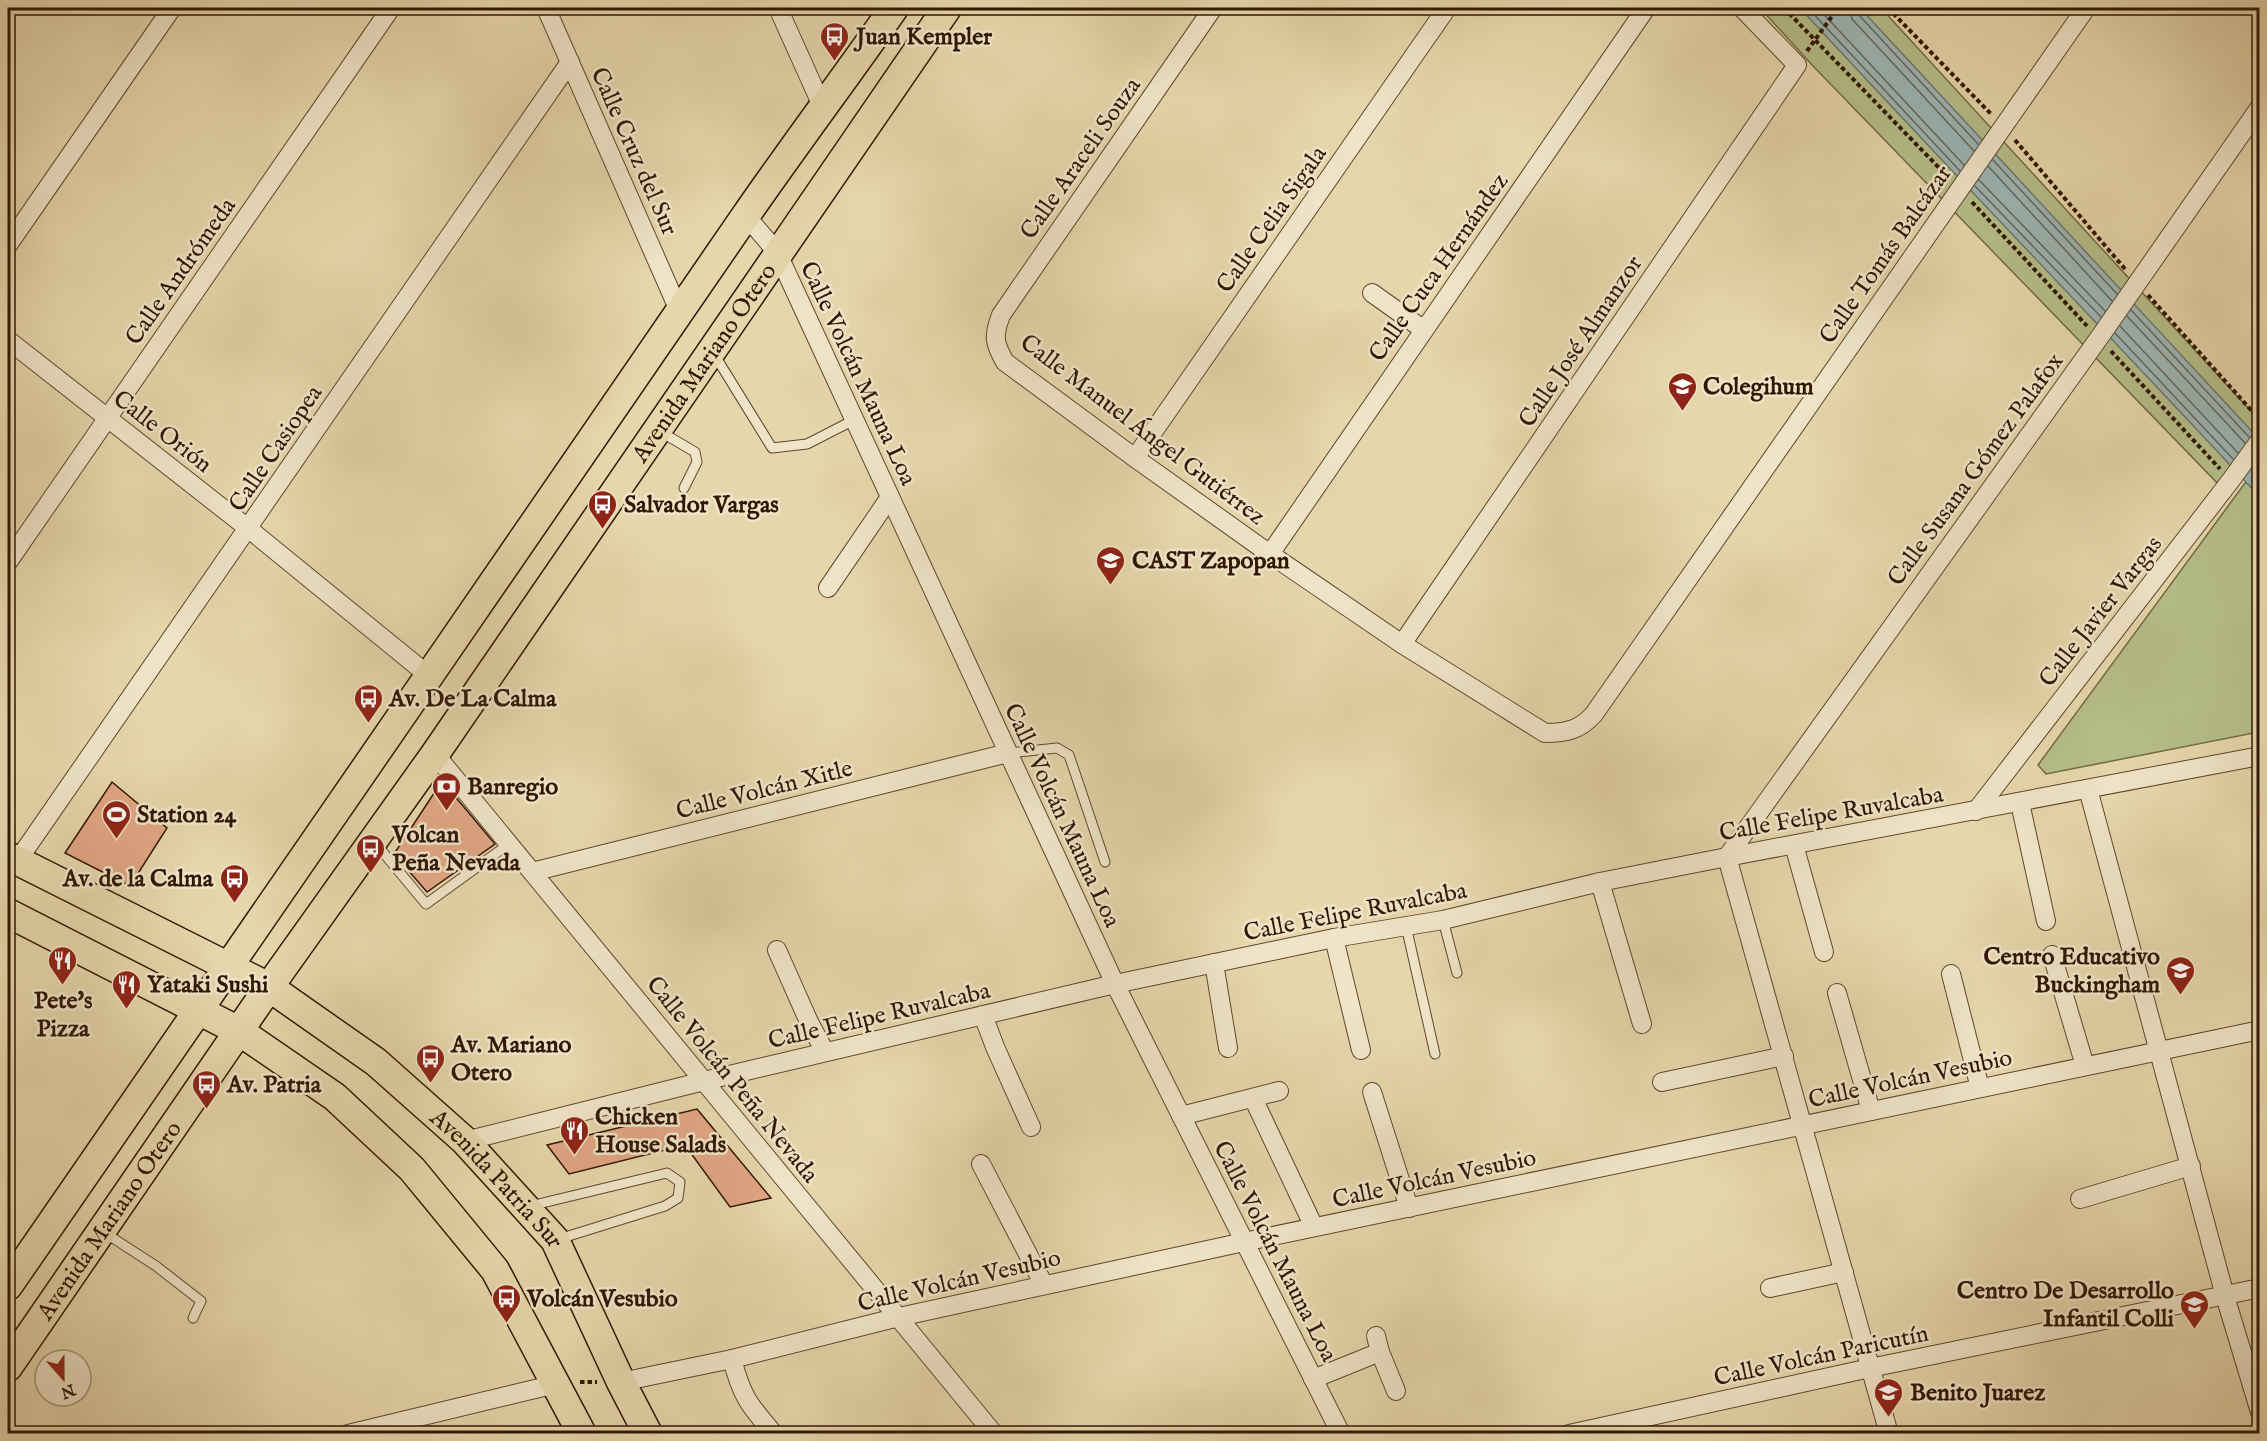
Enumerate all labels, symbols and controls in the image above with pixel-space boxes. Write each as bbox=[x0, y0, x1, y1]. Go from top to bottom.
bus stop icon: Juan Kempler bbox=[819, 20, 851, 62]
place label: Juan Kempler bbox=[853, 22, 992, 53]
street label: Calle Cruz del Sur bbox=[583, 63, 685, 241]
street label: Calle Araceli Souza bbox=[1014, 71, 1149, 246]
street label: Calle Celia Sigala bbox=[1210, 140, 1335, 299]
street label: Calle Tomás Balcázar bbox=[1813, 159, 1960, 350]
street label: Calle Cuca Hernández bbox=[1362, 168, 1516, 368]
street label: Calle Andrómeda bbox=[119, 192, 244, 352]
street label: Calle José Almanzor bbox=[1512, 250, 1650, 434]
street label: Avenida Mariano Otero bbox=[625, 257, 784, 470]
street label: Calle Volcán Mauna Loa bbox=[792, 257, 923, 491]
street label: Calle Manuel Ángel Gutiérrez bbox=[1013, 328, 1271, 533]
street label: Calle Susana Gómez Palafox bbox=[1881, 347, 2071, 592]
school or university icon: Colegihum bbox=[1666, 370, 1698, 412]
place label: Colegihum bbox=[1703, 372, 1814, 403]
street label: Calle Casiopea bbox=[222, 379, 330, 518]
street label: Calle Orión bbox=[106, 384, 218, 481]
bus stop icon: Salvador Vargas bbox=[587, 488, 619, 530]
place label: Salvador Vargas bbox=[624, 490, 779, 521]
street label: Calle Javier Vargas bbox=[2033, 530, 2170, 694]
school or university icon: CAST Zapopan bbox=[1095, 544, 1127, 586]
place label: CAST Zapopan bbox=[1132, 546, 1290, 577]
bus stop icon: Av. De La Calma bbox=[352, 682, 384, 724]
place label: Av. De La Calma bbox=[388, 684, 557, 715]
street label: Calle Volcán Mauna Loa bbox=[996, 699, 1127, 933]
street label: Calle Volcán Xitle bbox=[673, 754, 856, 827]
bank icon: Banregio bbox=[430, 770, 462, 812]
place label: Banregio bbox=[467, 772, 558, 803]
street label: Calle Felipe Ruvalcaba bbox=[1717, 779, 1946, 849]
sports icon: Station 24 bbox=[100, 798, 132, 840]
place label: Station 24 bbox=[137, 800, 238, 831]
place label: Volcan Peña Nevada bbox=[391, 820, 521, 879]
bus stop icon: Volcan Peña Nevada bbox=[355, 832, 387, 874]
bus stop icon: Av. de la Calma bbox=[218, 862, 250, 904]
place label: Av. de la Calma bbox=[62, 864, 214, 895]
street label: Calle Felipe Ruvalcaba bbox=[1241, 875, 1470, 949]
place label: Centro Educativo Buckingham bbox=[1983, 942, 2160, 1001]
restaurant icon: Pete's Pizza bbox=[47, 944, 79, 986]
school or university icon: Centro Educativo Buckingham bbox=[2165, 954, 2197, 996]
restaurant icon: Yataki Sushi bbox=[110, 968, 142, 1010]
place label: Yataki Sushi bbox=[147, 970, 269, 1001]
street label: Calle Volcán Peña Nevada bbox=[639, 970, 825, 1190]
street label: Calle Felipe Ruvalcaba bbox=[765, 976, 994, 1057]
place label: Pete's Pizza bbox=[34, 986, 93, 1045]
place label: Av. Mariano Otero bbox=[450, 1030, 571, 1089]
bus stop icon: Av. Mariano Otero bbox=[414, 1042, 446, 1084]
street label: Calle Volcán Vesubio bbox=[1806, 1043, 2015, 1116]
bus stop icon: Av. Patria bbox=[190, 1068, 222, 1110]
place label: Av. Patria bbox=[226, 1070, 322, 1101]
street label: Avenida Patria Sur bbox=[422, 1102, 570, 1253]
place label: Chicken House Salads bbox=[595, 1102, 727, 1161]
restaurant icon: Chicken House Salads bbox=[558, 1114, 590, 1156]
street label: Avenida Mariano Otero bbox=[30, 1115, 189, 1328]
street label: Calle Volcán Mauna Loa bbox=[1206, 1136, 1344, 1368]
street label: Calle Volcán Vesubio bbox=[1330, 1143, 1539, 1216]
street label: Calle Volcán Vesubio bbox=[855, 1243, 1064, 1320]
place label: Centro De Desarrollo Infantil Colli bbox=[1957, 1276, 2175, 1335]
bus stop icon: Volcán Vesubio bbox=[490, 1282, 522, 1324]
place label: Volcán Vesubio bbox=[526, 1284, 678, 1315]
school or university icon: Centro De Desarrollo Infantil Colli bbox=[2179, 1288, 2211, 1330]
street label: Calle Volcán Paricutín bbox=[1711, 1319, 1932, 1394]
north arrow bbox=[33, 1348, 93, 1408]
school or university icon: Benito Juarez bbox=[1873, 1376, 1905, 1418]
text: N bbox=[57, 1378, 79, 1402]
place label: Benito Juarez bbox=[1910, 1378, 2045, 1409]

